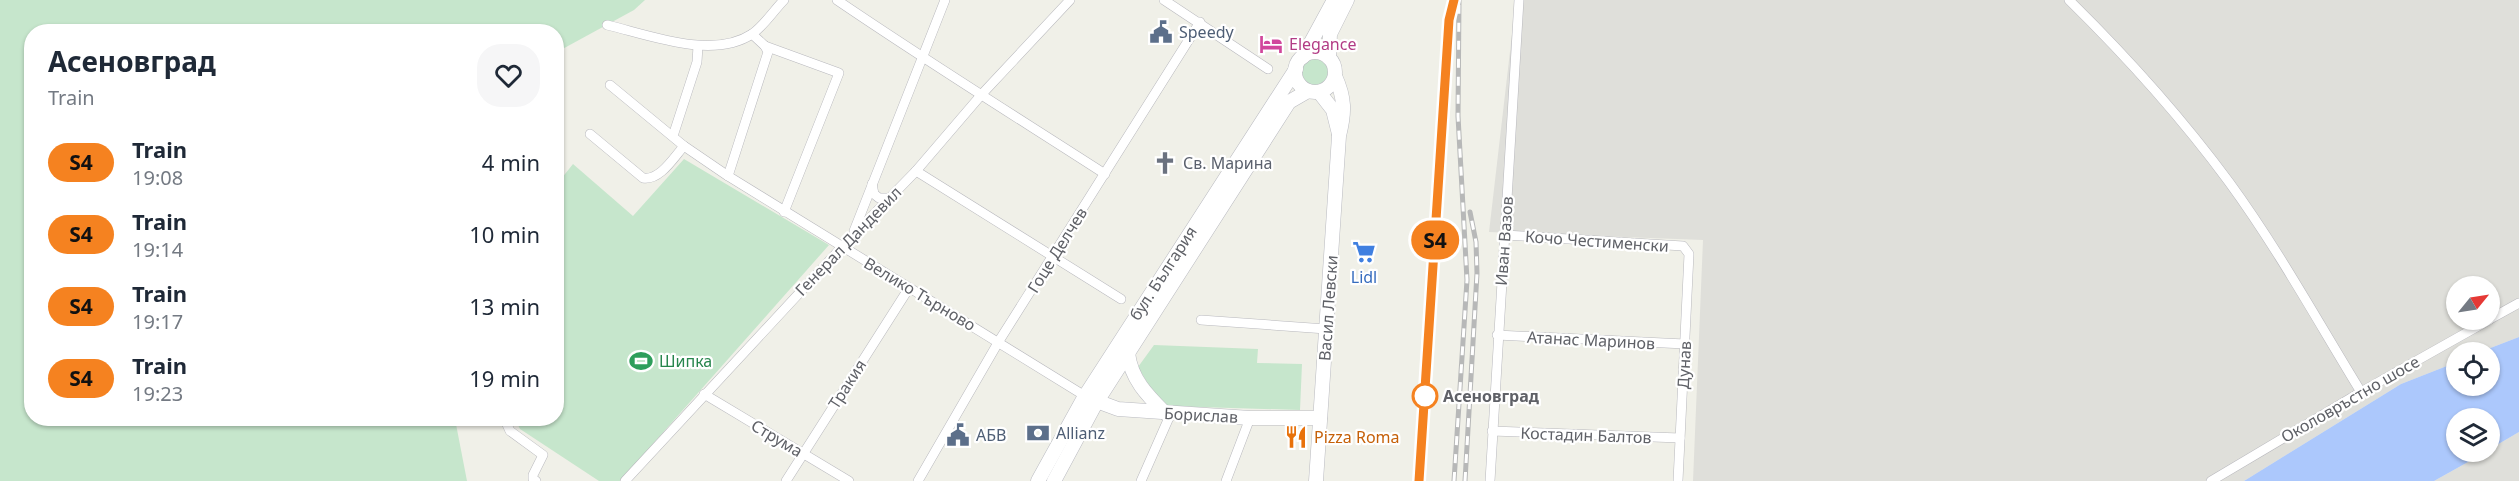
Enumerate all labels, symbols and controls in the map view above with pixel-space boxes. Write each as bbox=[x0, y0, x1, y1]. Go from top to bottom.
public building icon: Speedy bbox=[1148, 19, 1174, 45]
place label: Speedy bbox=[1179, 21, 1235, 43]
hotel icon: Elegance bbox=[1258, 31, 1284, 57]
place label: Elegance bbox=[1289, 33, 1356, 55]
text: Асеновград bbox=[48, 42, 216, 80]
button: heart bbox=[477, 44, 540, 107]
text: Train bbox=[48, 84, 95, 111]
text: Train bbox=[132, 134, 187, 164]
text: 4 min bbox=[482, 147, 540, 177]
text: S4 bbox=[69, 148, 93, 176]
church icon: Св. Марина bbox=[1152, 150, 1178, 176]
place label: Св. Марина bbox=[1183, 152, 1273, 174]
text: 19:08 bbox=[132, 164, 183, 191]
street label: Генерал Дандевил bbox=[790, 181, 906, 301]
street label: Иван Вазов bbox=[1490, 196, 1518, 286]
street label: Гоце Делчев bbox=[1022, 203, 1092, 297]
text: Train bbox=[132, 206, 187, 236]
text: 10 min bbox=[469, 219, 540, 249]
text: S4 bbox=[69, 220, 93, 248]
line badge: S4 bbox=[1408, 220, 1462, 260]
street label: бул. България bbox=[1124, 222, 1202, 324]
street label: Кочо Честименски bbox=[1524, 225, 1670, 257]
text: S4 bbox=[1423, 226, 1447, 254]
text: 19:14 bbox=[132, 236, 183, 263]
supermarket icon: Lidl bbox=[1351, 239, 1377, 265]
street label: Велико Търново bbox=[860, 252, 980, 336]
street label: Васил Левски bbox=[1313, 254, 1343, 362]
place label: Lidl bbox=[1351, 266, 1377, 288]
north arrow bbox=[2446, 276, 2500, 330]
map controls bbox=[2446, 276, 2500, 462]
text: Train bbox=[132, 278, 187, 308]
text: 13 min bbox=[469, 291, 540, 321]
text: S4 bbox=[69, 292, 93, 320]
text: 19:17 bbox=[132, 308, 183, 335]
street label: Атанас Маринов bbox=[1526, 326, 1656, 354]
street label: Дунав bbox=[1672, 340, 1696, 390]
button: locate bbox=[2446, 342, 2500, 396]
sports icon: Шипка bbox=[628, 348, 654, 374]
text: Train bbox=[132, 350, 187, 380]
place label: Шипка bbox=[659, 350, 712, 372]
street label: Околовръстно шосе bbox=[2277, 350, 2423, 448]
street label: Тракия bbox=[823, 355, 871, 413]
text: 19 min bbox=[469, 363, 540, 393]
text: S4 bbox=[69, 364, 93, 392]
text: 19:23 bbox=[132, 380, 183, 407]
marker: Асеновград bbox=[1412, 383, 1438, 409]
place label: Асеновград bbox=[1443, 385, 1540, 407]
street label: Борислав bbox=[1163, 402, 1239, 428]
button: layers bbox=[2446, 408, 2500, 462]
street label: Струма bbox=[747, 414, 807, 462]
bank icon: Allianz bbox=[1025, 420, 1051, 446]
public building icon: АБВ bbox=[945, 422, 971, 448]
place label: Allianz bbox=[1056, 422, 1105, 444]
street label: Костадин Балтов bbox=[1520, 422, 1652, 448]
place label: АБВ bbox=[976, 424, 1006, 446]
restaurant icon: Pizza Roma bbox=[1283, 424, 1309, 450]
place label: Pizza Roma bbox=[1314, 426, 1400, 448]

